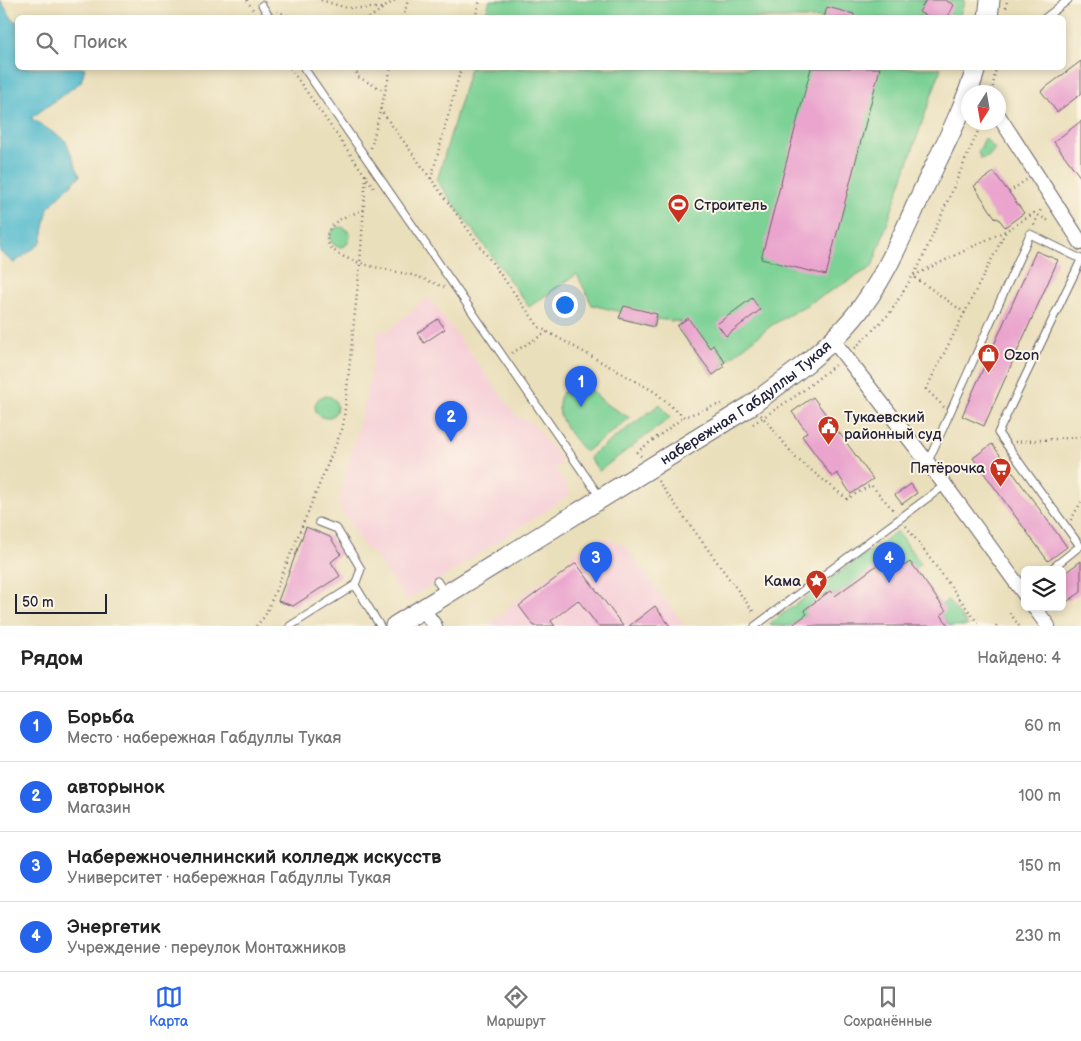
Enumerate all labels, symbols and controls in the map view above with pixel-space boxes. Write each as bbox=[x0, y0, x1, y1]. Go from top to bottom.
search box bbox=[15, 15, 1066, 70]
icon: search bbox=[33, 29, 61, 57]
text: Поиск bbox=[73, 31, 127, 54]
north arrow bbox=[961, 85, 1006, 130]
sports icon: Строитель bbox=[666, 193, 690, 224]
place label: Строитель bbox=[694, 196, 768, 215]
your location bbox=[552, 292, 578, 318]
street label: набережная Габдуллы Тукая bbox=[657, 337, 836, 469]
shop icon: Ozon bbox=[976, 343, 1000, 374]
place label: Ozon bbox=[1004, 346, 1039, 365]
pin: 1 bbox=[565, 366, 597, 407]
pin: 2 bbox=[435, 401, 467, 442]
place label: Тукаевский районный суд bbox=[844, 408, 942, 444]
public building icon: Тукаевский районный суд bbox=[816, 414, 840, 445]
supermarket icon: Пятёрочка bbox=[989, 456, 1013, 487]
place label: Пятёрочка bbox=[910, 459, 985, 478]
pin: 3 bbox=[580, 542, 612, 583]
pin: 4 bbox=[873, 542, 905, 583]
map controls bbox=[1021, 566, 1066, 611]
button: layers bbox=[1021, 566, 1066, 611]
place icon: Кама bbox=[805, 569, 829, 600]
place label: Кама bbox=[764, 572, 801, 591]
scale bar bbox=[15, 591, 108, 614]
text: 50 m bbox=[22, 594, 54, 611]
text: Рядом bbox=[20, 646, 83, 671]
text: Найдено: 4 bbox=[977, 649, 1061, 668]
text: Борьба bbox=[67, 706, 134, 729]
text: 1 bbox=[33, 717, 39, 736]
text: 60 m bbox=[1024, 717, 1061, 736]
text: Место · набережная Габдуллы Тукая bbox=[67, 729, 341, 748]
text: авторынок bbox=[67, 776, 164, 799]
text: 2 bbox=[31, 787, 41, 806]
text: 100 m bbox=[1018, 787, 1061, 806]
text: Магазин bbox=[67, 799, 131, 818]
text: Набережночелнинский колледж искусств bbox=[67, 846, 441, 869]
text: 3 bbox=[31, 857, 41, 876]
text: 150 m bbox=[1019, 857, 1061, 876]
text: Университет · набережная Габдуллы Тукая bbox=[67, 869, 391, 888]
text: Энергетик bbox=[67, 916, 161, 939]
text: 4 bbox=[31, 927, 41, 946]
text: 230 m bbox=[1015, 927, 1061, 946]
text: Учреждение · переулок Монтажников bbox=[67, 939, 346, 958]
tab: Карта bbox=[149, 983, 188, 1030]
tab: Маршрут bbox=[486, 983, 546, 1030]
tab: Сохранённые bbox=[844, 983, 932, 1030]

